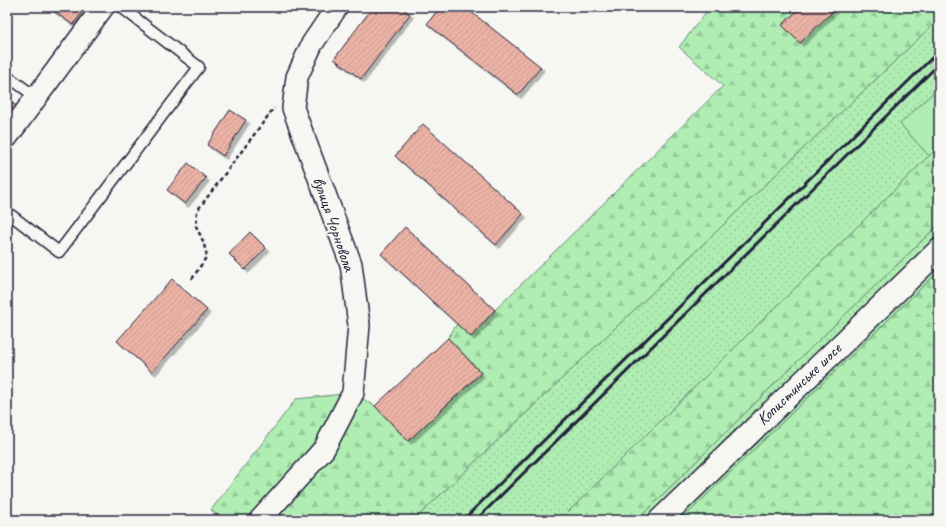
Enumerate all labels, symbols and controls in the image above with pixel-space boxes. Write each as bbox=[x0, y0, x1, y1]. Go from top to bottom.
street label: вулиця Чорновола bbox=[308, 174, 360, 275]
street label: Копистинське шосе bbox=[752, 337, 847, 430]

